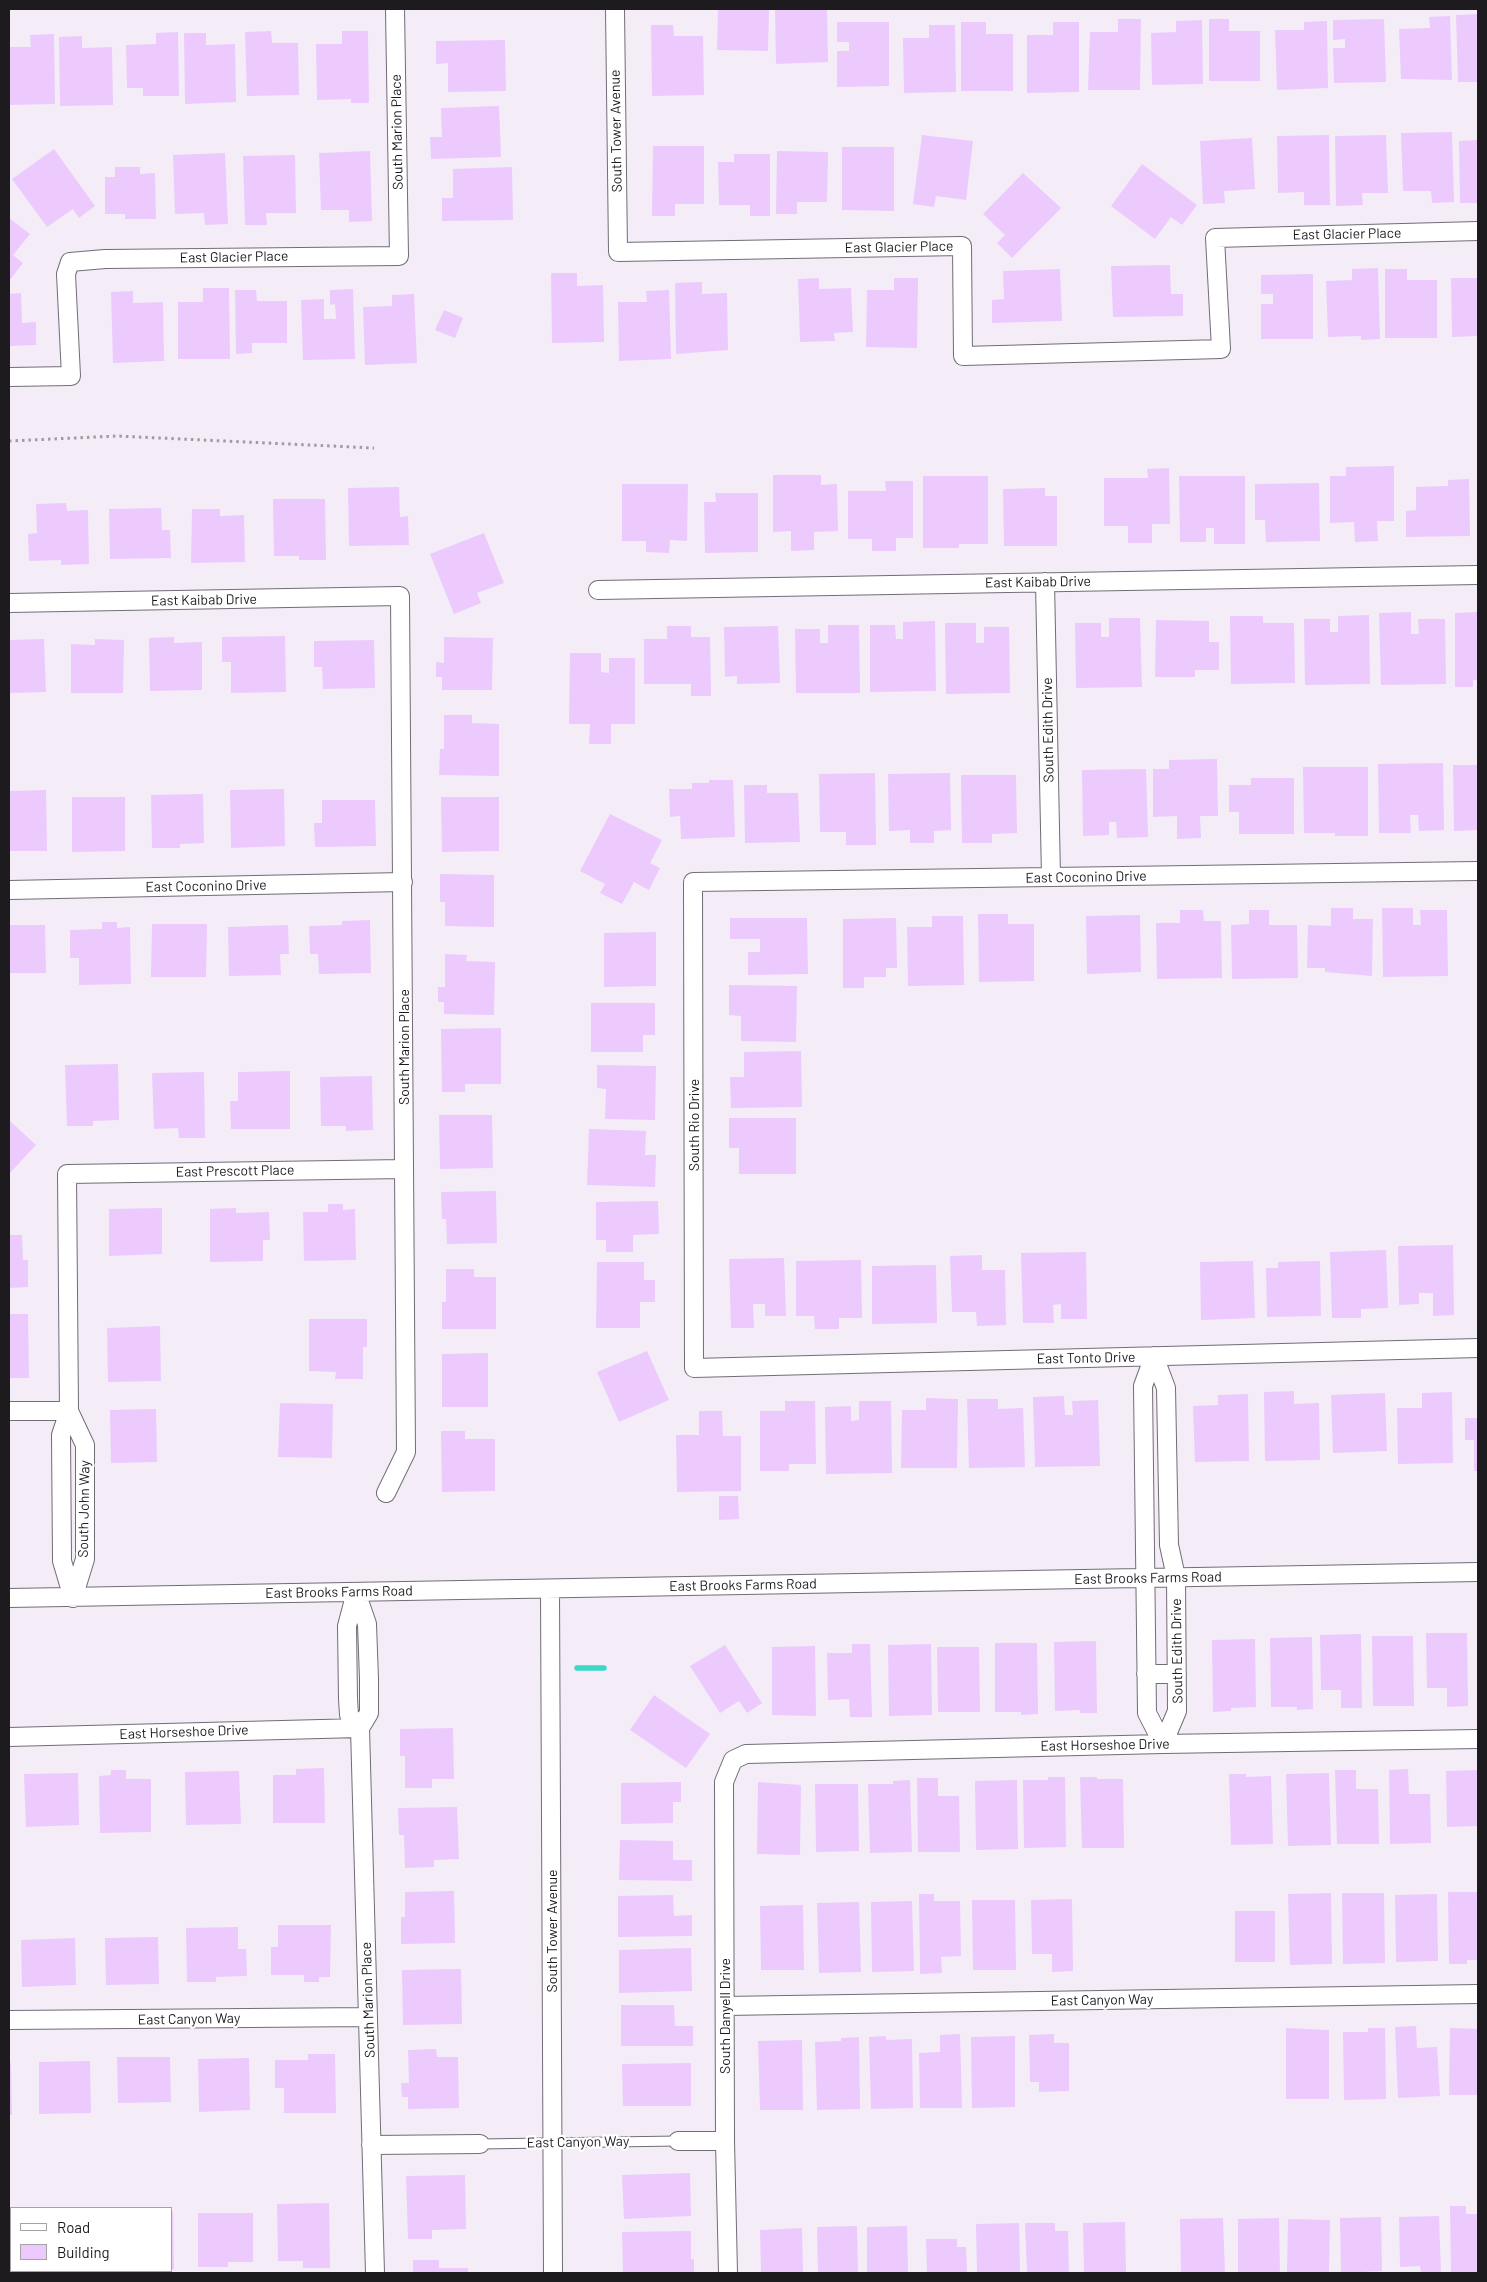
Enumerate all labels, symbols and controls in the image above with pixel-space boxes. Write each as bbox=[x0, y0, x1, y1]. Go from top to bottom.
street label: South Tower Avenue bbox=[607, 69, 625, 193]
street label: South Marion Place bbox=[388, 74, 406, 190]
street label: East Glacier Place bbox=[1292, 225, 1402, 243]
street label: East Glacier Place bbox=[844, 238, 954, 256]
street label: East Glacier Place bbox=[179, 248, 289, 266]
street label: East Kaibab Drive bbox=[985, 573, 1091, 591]
street label: East Kaibab Drive bbox=[151, 591, 257, 609]
street label: South Edith Drive bbox=[1039, 677, 1057, 783]
street label: East Coconino Drive bbox=[1025, 868, 1147, 886]
street label: East Coconino Drive bbox=[145, 877, 267, 895]
street label: South Marion Place bbox=[396, 989, 412, 1105]
street label: South Rio Drive bbox=[686, 1079, 702, 1171]
street label: East Prescott Place bbox=[175, 1162, 295, 1180]
street label: East Tonto Drive bbox=[1036, 1349, 1136, 1367]
street label: South John Way bbox=[75, 1460, 93, 1558]
street label: East Brooks Farms Road bbox=[1074, 1568, 1222, 1588]
street label: East Brooks Farms Road bbox=[669, 1575, 817, 1595]
street label: East Brooks Farms Road bbox=[265, 1582, 413, 1602]
street label: South Edith Drive bbox=[1168, 1598, 1186, 1704]
street label: East Horseshoe Drive bbox=[119, 1721, 249, 1743]
street label: East Horseshoe Drive bbox=[1040, 1735, 1170, 1755]
street label: South Tower Avenue bbox=[544, 1870, 560, 1992]
street label: South Marion Place bbox=[358, 1942, 378, 2058]
street label: South Danyell Drive bbox=[717, 1958, 733, 2074]
street label: East Canyon Way bbox=[1051, 1991, 1153, 2009]
street label: East Canyon Way bbox=[138, 2010, 240, 2028]
street label: East Canyon Way bbox=[527, 2133, 629, 2151]
legend bbox=[10, 2207, 172, 2272]
text: Road bbox=[57, 2218, 90, 2236]
text: Building bbox=[57, 2243, 110, 2261]

